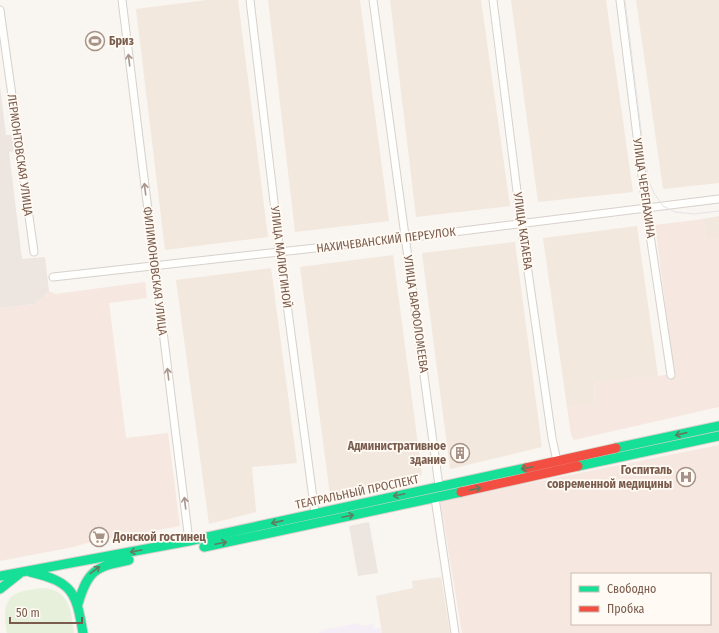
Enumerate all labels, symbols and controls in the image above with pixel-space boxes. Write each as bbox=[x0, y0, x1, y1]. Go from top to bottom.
sports icon: Бриз bbox=[84, 30, 106, 52]
place label: Бриз bbox=[109, 34, 134, 48]
one-way arrow bbox=[126, 54, 133, 67]
street label: ЛЕРМОНТОВСКАЯ УЛИЦА bbox=[5, 93, 36, 217]
street label: УЛИЦА ЧЕРЕПАХИНА bbox=[630, 136, 658, 239]
one-way arrow bbox=[141, 183, 149, 196]
street label: УЛИЦА КАТАЕВА bbox=[510, 190, 535, 271]
street label: УЛИЦА МАЛЮГИНОЙ bbox=[268, 204, 295, 309]
street label: ФИЛИМОНОВСКАЯ УЛИЦА bbox=[140, 206, 170, 337]
street label: НАХИЧЕВАНСКИЙ ПЕРЕУЛОК bbox=[315, 223, 457, 255]
street label: УЛИЦА ВАРФОЛОМЕЕВА bbox=[401, 253, 431, 374]
one-way arrow bbox=[164, 368, 172, 381]
one-way arrow bbox=[675, 431, 688, 439]
place label: Административное здание bbox=[347, 439, 446, 467]
building icon: Административное здание bbox=[449, 442, 471, 464]
place label: Госпиталь современной медицины bbox=[547, 463, 672, 491]
one-way arrow bbox=[520, 464, 533, 472]
hospital icon: Госпиталь современной медицины bbox=[675, 466, 697, 488]
street label: ТЕАТРАЛЬНЫЙ ПРОСПЕКТ bbox=[294, 471, 420, 512]
one-way arrow bbox=[469, 484, 482, 492]
one-way arrow bbox=[393, 491, 406, 499]
one-way arrow bbox=[181, 497, 188, 510]
one-way arrow bbox=[341, 511, 354, 519]
one-way arrow bbox=[271, 518, 284, 526]
supermarket icon: Донской гостинец bbox=[88, 526, 110, 548]
place label: Донской гостинец bbox=[112, 530, 206, 544]
one-way arrow bbox=[214, 538, 227, 546]
one-way arrow bbox=[130, 547, 143, 555]
one-way arrow bbox=[89, 566, 100, 575]
legend bbox=[571, 573, 711, 625]
text: Свободно bbox=[607, 582, 656, 596]
scale bar bbox=[10, 599, 82, 625]
text: Пробка bbox=[607, 602, 645, 616]
text: 50 m bbox=[16, 606, 40, 620]

